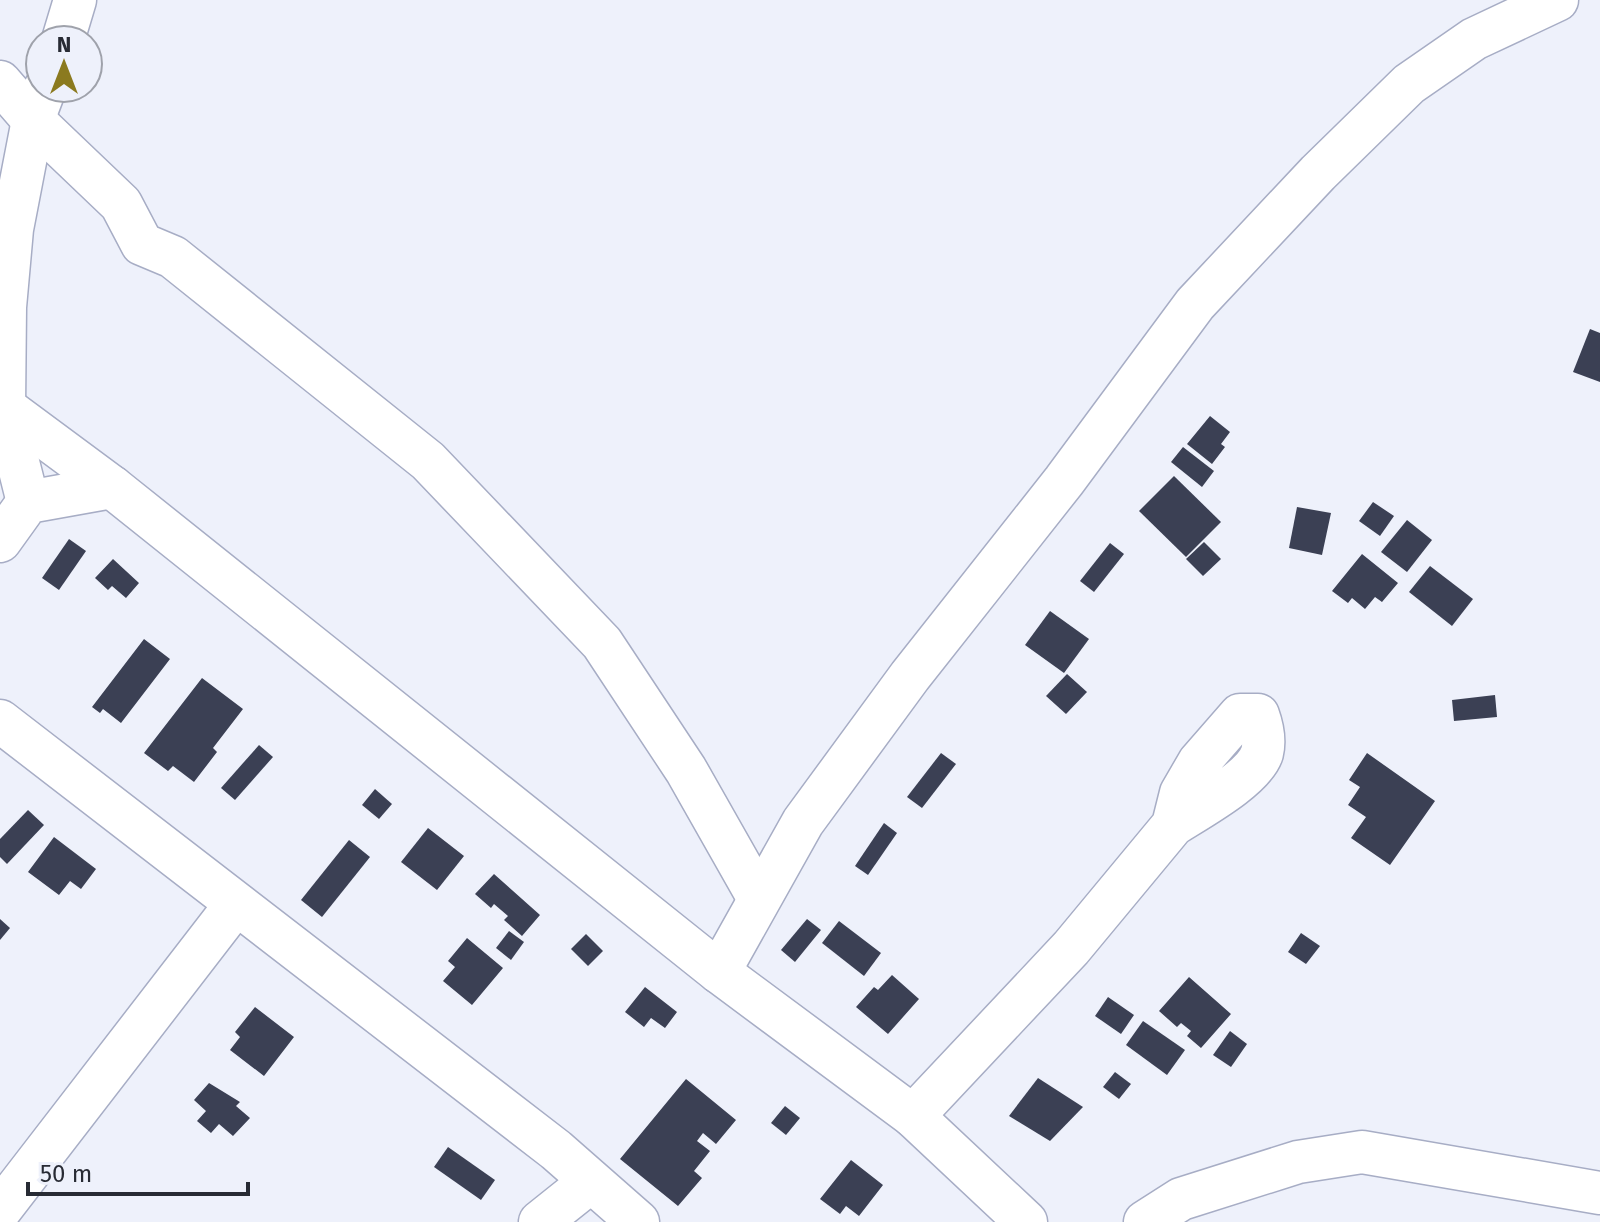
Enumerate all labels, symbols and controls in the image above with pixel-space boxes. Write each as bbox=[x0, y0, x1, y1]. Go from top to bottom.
north arrow bbox=[24, 24, 104, 104]
text: N bbox=[57, 31, 71, 58]
scale bar bbox=[28, 1146, 248, 1196]
text: 50 m bbox=[40, 1160, 92, 1188]

